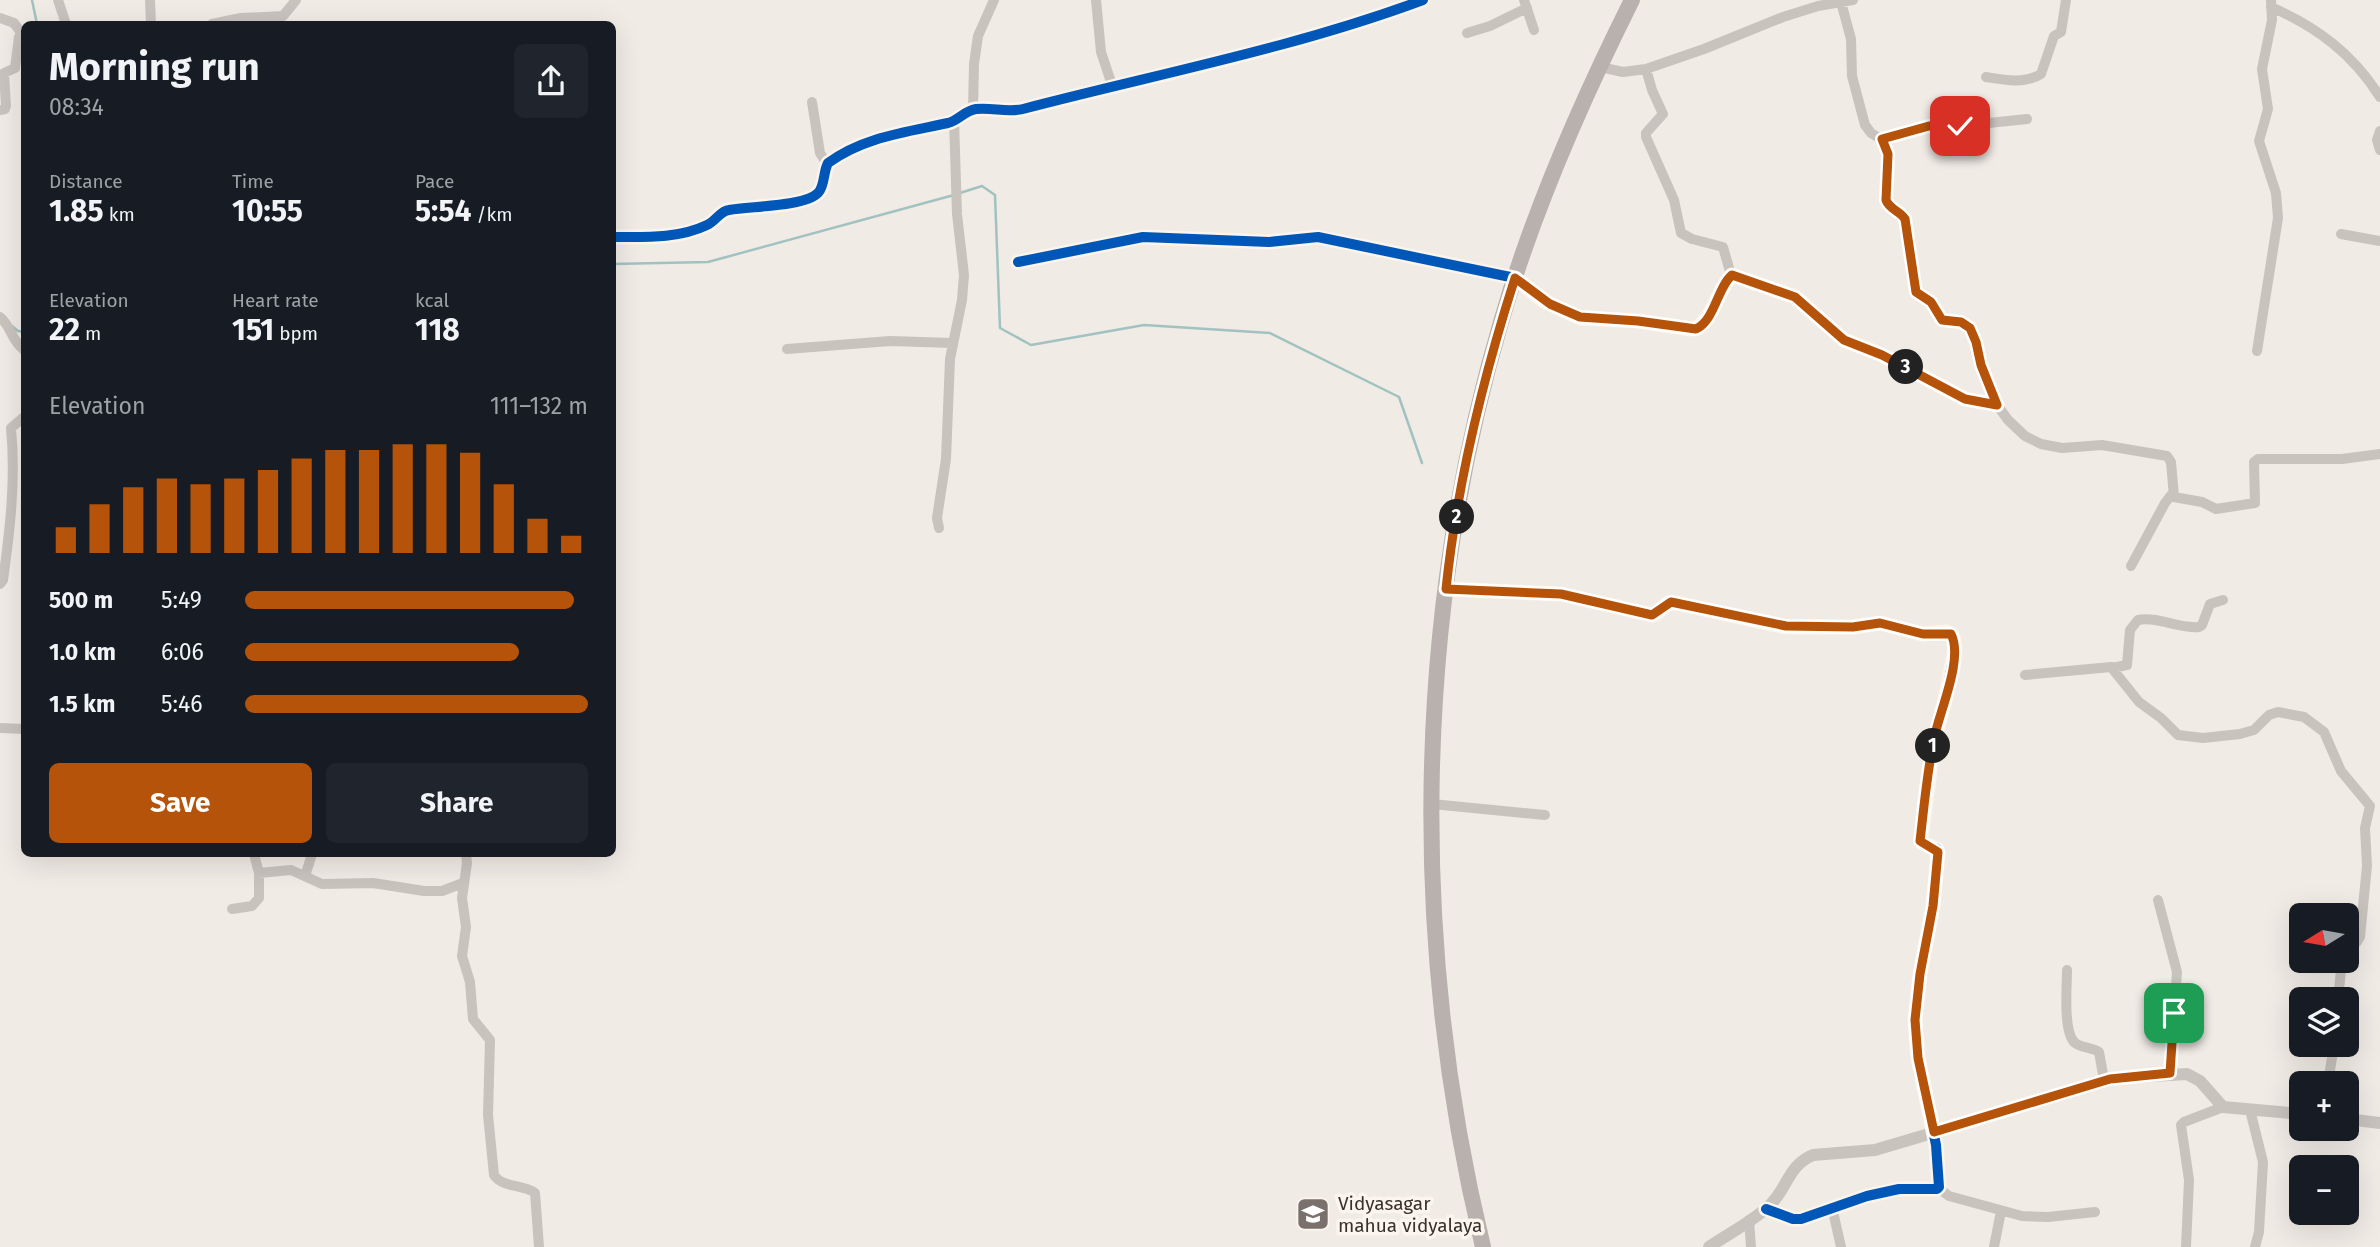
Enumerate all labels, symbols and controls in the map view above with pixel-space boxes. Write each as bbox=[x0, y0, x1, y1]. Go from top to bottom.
text: Morning run bbox=[49, 44, 260, 90]
button: share bbox=[514, 44, 588, 118]
text: 08:34 bbox=[49, 93, 104, 121]
pin bbox=[1930, 96, 1990, 156]
icon: check bbox=[1941, 107, 1979, 145]
text: Distance bbox=[49, 170, 123, 193]
text: Time bbox=[232, 170, 274, 193]
text: Pace bbox=[415, 170, 454, 193]
text: 1.85 bbox=[49, 193, 104, 229]
text: 10:55 bbox=[232, 193, 303, 229]
text: 5:54 bbox=[415, 193, 472, 229]
text: km bbox=[104, 203, 135, 226]
text: /km bbox=[472, 203, 513, 226]
text: Elevation bbox=[49, 289, 129, 312]
text: Heart rate bbox=[232, 289, 319, 312]
text: kcal bbox=[415, 289, 449, 312]
text: 22 bbox=[49, 312, 80, 348]
text: 151 bbox=[232, 312, 274, 348]
text: 118 bbox=[415, 312, 460, 348]
text: m bbox=[80, 322, 101, 345]
text: bpm bbox=[274, 322, 318, 345]
pin: 3 bbox=[1888, 350, 1924, 384]
text: 3 bbox=[1901, 355, 1910, 378]
text: Elevation bbox=[49, 392, 145, 420]
text: 111–132 m bbox=[490, 392, 588, 420]
pin: 2 bbox=[1440, 500, 1474, 534]
text: 2 bbox=[1452, 505, 1461, 528]
text: 500 m bbox=[49, 586, 113, 614]
text: 5:49 bbox=[161, 586, 202, 614]
text: 1.0 km bbox=[49, 638, 116, 666]
text: 6:06 bbox=[161, 638, 204, 666]
text: 1.5 km bbox=[49, 690, 115, 718]
text: 5:46 bbox=[161, 690, 202, 718]
pin: 1 bbox=[1916, 728, 1951, 764]
text: 1 bbox=[1928, 734, 1937, 757]
button: Save bbox=[49, 763, 312, 843]
button: Share bbox=[326, 763, 588, 843]
north arrow bbox=[2289, 903, 2359, 973]
map controls bbox=[2289, 903, 2359, 1225]
pin bbox=[2144, 983, 2204, 1043]
button: layers bbox=[2289, 987, 2359, 1057]
icon: arrive bbox=[2155, 994, 2193, 1032]
button: + bbox=[2289, 1071, 2359, 1141]
button: − bbox=[2289, 1155, 2359, 1225]
place label: Vidyasagar mahua vidyalaya bbox=[1338, 1192, 1482, 1237]
school or university icon: Vidyasagar mahua vidyalaya bbox=[1294, 1195, 1332, 1233]

